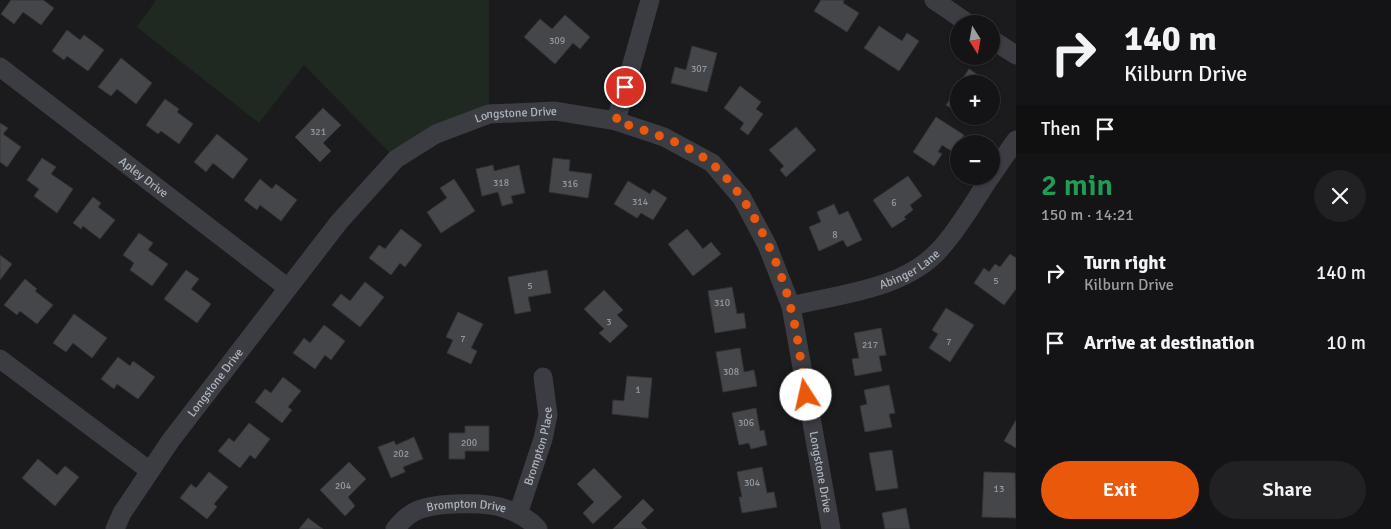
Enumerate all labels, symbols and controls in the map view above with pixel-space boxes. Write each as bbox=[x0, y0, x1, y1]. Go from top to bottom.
north arrow bbox=[950, 15, 1000, 65]
map controls bbox=[950, 15, 1000, 185]
text: 140 m bbox=[1124, 17, 1217, 60]
icon: right bbox=[1041, 20, 1106, 85]
house number: 309 bbox=[549, 35, 565, 47]
text: Kilburn Drive bbox=[1124, 60, 1247, 87]
house number: 307 bbox=[691, 63, 707, 75]
pin bbox=[604, 66, 646, 108]
icon: arrive bbox=[611, 73, 639, 101]
button: + bbox=[950, 75, 1000, 125]
street label: Longstone Drive bbox=[473, 104, 557, 127]
icon: arrive bbox=[1091, 115, 1119, 143]
text: Then bbox=[1041, 117, 1081, 141]
house number: 321 bbox=[310, 126, 326, 138]
button: − bbox=[950, 135, 1000, 185]
street label: Apley Drive bbox=[116, 154, 171, 201]
text: 2 min bbox=[1041, 167, 1113, 204]
button: close bbox=[1314, 170, 1366, 222]
house number: 318 bbox=[493, 177, 509, 189]
house number: 316 bbox=[562, 178, 578, 190]
house number: 314 bbox=[632, 196, 649, 208]
house number: 6 bbox=[891, 197, 897, 209]
text: 150 m · 14:21 bbox=[1041, 205, 1134, 225]
house number: 8 bbox=[832, 229, 838, 241]
street label: Abinger Lane bbox=[877, 247, 943, 293]
text: Turn right bbox=[1084, 251, 1166, 275]
icon: right bbox=[1041, 259, 1069, 287]
text: 140 m bbox=[1316, 261, 1366, 285]
house number: 5 bbox=[993, 275, 999, 287]
text: Kilburn Drive bbox=[1084, 275, 1174, 295]
house number: 5 bbox=[527, 280, 533, 292]
house number: 310 bbox=[714, 297, 730, 309]
house number: 3 bbox=[606, 316, 612, 328]
icon: arrive bbox=[1041, 329, 1069, 357]
text: Arrive at destination bbox=[1084, 331, 1255, 355]
text: 10 m bbox=[1326, 331, 1366, 355]
house number: 7 bbox=[460, 333, 466, 345]
house number: 7 bbox=[946, 336, 952, 348]
house number: 217 bbox=[862, 339, 878, 351]
street label: Longstone Drive bbox=[185, 345, 247, 420]
house number: 308 bbox=[723, 366, 739, 378]
position arrow bbox=[779, 368, 831, 420]
house number: 1 bbox=[635, 384, 641, 396]
street label: Brompton Place bbox=[521, 406, 556, 488]
house number: 306 bbox=[738, 417, 754, 429]
street label: Longstone Drive bbox=[806, 430, 835, 514]
house number: 200 bbox=[461, 437, 477, 449]
house number: 202 bbox=[393, 448, 409, 460]
button: Exit bbox=[1041, 461, 1199, 519]
button: Share bbox=[1209, 461, 1366, 519]
house number: 304 bbox=[744, 477, 761, 489]
house number: 204 bbox=[335, 480, 352, 492]
house number: 13 bbox=[994, 483, 1004, 495]
street label: Brompton Drive bbox=[425, 497, 508, 516]

